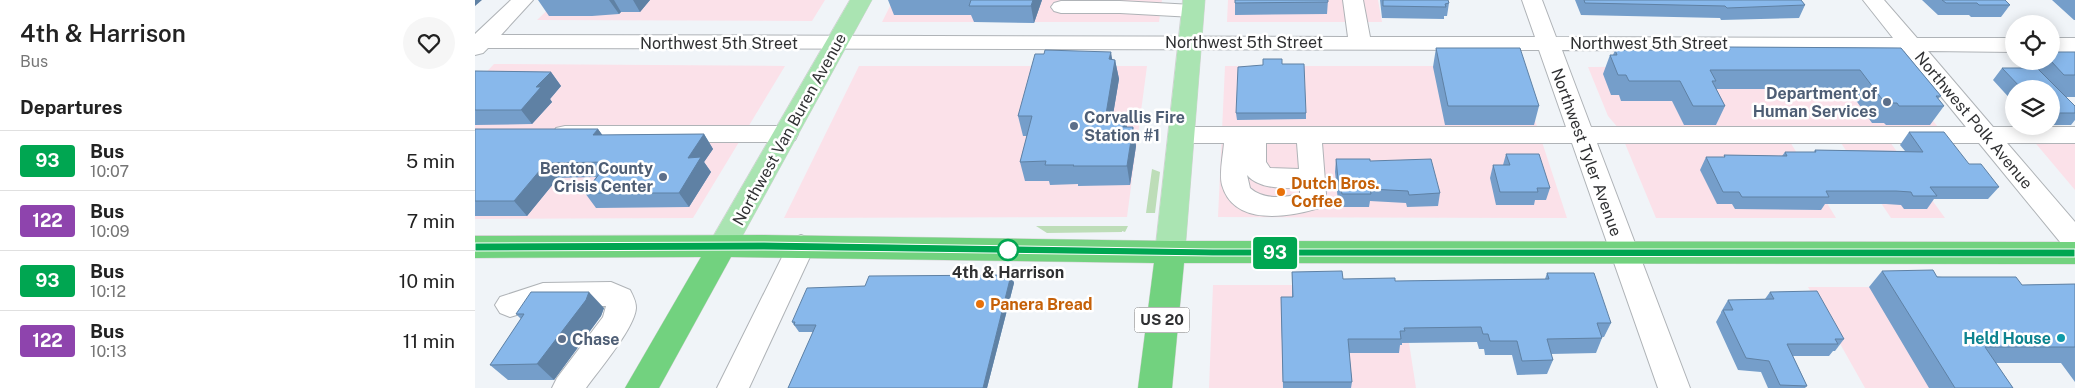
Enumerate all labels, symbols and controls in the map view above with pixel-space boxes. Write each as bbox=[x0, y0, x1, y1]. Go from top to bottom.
map controls bbox=[2005, 15, 2060, 135]
button: locate bbox=[2005, 15, 2060, 70]
button: heart bbox=[403, 17, 455, 69]
text: 4th & Harrison bbox=[20, 19, 186, 47]
street label: Northwest Van Buren Avenue bbox=[729, 30, 850, 229]
street label: Northwest 5th Street bbox=[1165, 33, 1323, 52]
street label: Northwest 5th Street bbox=[640, 34, 798, 53]
street label: Northwest 5th Street bbox=[1570, 34, 1728, 53]
street label: Northwest Polk Avenue bbox=[1911, 48, 2037, 193]
text: Bus bbox=[20, 52, 48, 71]
street label: Northwest Tyler Avenue bbox=[1547, 66, 1626, 239]
button: layers bbox=[2005, 80, 2060, 135]
place label: Department of Human Services bbox=[1753, 84, 1878, 121]
text: Departures bbox=[20, 96, 123, 118]
marker: Department of Human Services bbox=[1881, 96, 1893, 108]
place label: Corvallis Fire Station #1 bbox=[1084, 108, 1185, 145]
marker: Corvallis Fire Station #1 bbox=[1068, 120, 1080, 132]
text: Bus bbox=[90, 140, 124, 162]
text: 93 bbox=[36, 150, 59, 171]
text: 5 min bbox=[406, 150, 455, 172]
place label: Benton County Crisis Center bbox=[540, 159, 653, 196]
text: 10:07 bbox=[90, 162, 129, 181]
marker: Benton County Crisis Center bbox=[657, 171, 669, 183]
place label: Dutch Bros. Coffee bbox=[1291, 174, 1380, 211]
marker: Dutch Bros. Coffee bbox=[1275, 186, 1287, 198]
text: Bus bbox=[90, 200, 124, 222]
text: 122 bbox=[32, 210, 63, 231]
text: 7 min bbox=[407, 210, 455, 232]
text: 10:09 bbox=[90, 222, 130, 241]
line badge: 93 bbox=[1253, 237, 1297, 269]
marker: 4th & Harrison bbox=[997, 239, 1019, 261]
text: 93 bbox=[1263, 242, 1287, 263]
text: Bus bbox=[90, 260, 124, 282]
place label: 4th & Harrison bbox=[952, 263, 1064, 282]
text: 93 bbox=[36, 270, 59, 291]
text: 10 min bbox=[399, 270, 455, 292]
text: 10:12 bbox=[90, 282, 126, 301]
place label: Panera Bread bbox=[990, 295, 1093, 314]
marker: Panera Bread bbox=[974, 298, 986, 310]
road number: US 20 bbox=[1135, 308, 1189, 332]
text: Bus bbox=[90, 320, 124, 342]
place label: Held House bbox=[1963, 329, 2051, 348]
text: 122 bbox=[32, 330, 63, 351]
text: 11 min bbox=[403, 330, 455, 352]
place label: Chase bbox=[572, 330, 620, 349]
marker: Held House bbox=[2055, 332, 2067, 344]
marker: Chase bbox=[556, 333, 568, 345]
text: 10:13 bbox=[90, 342, 127, 361]

